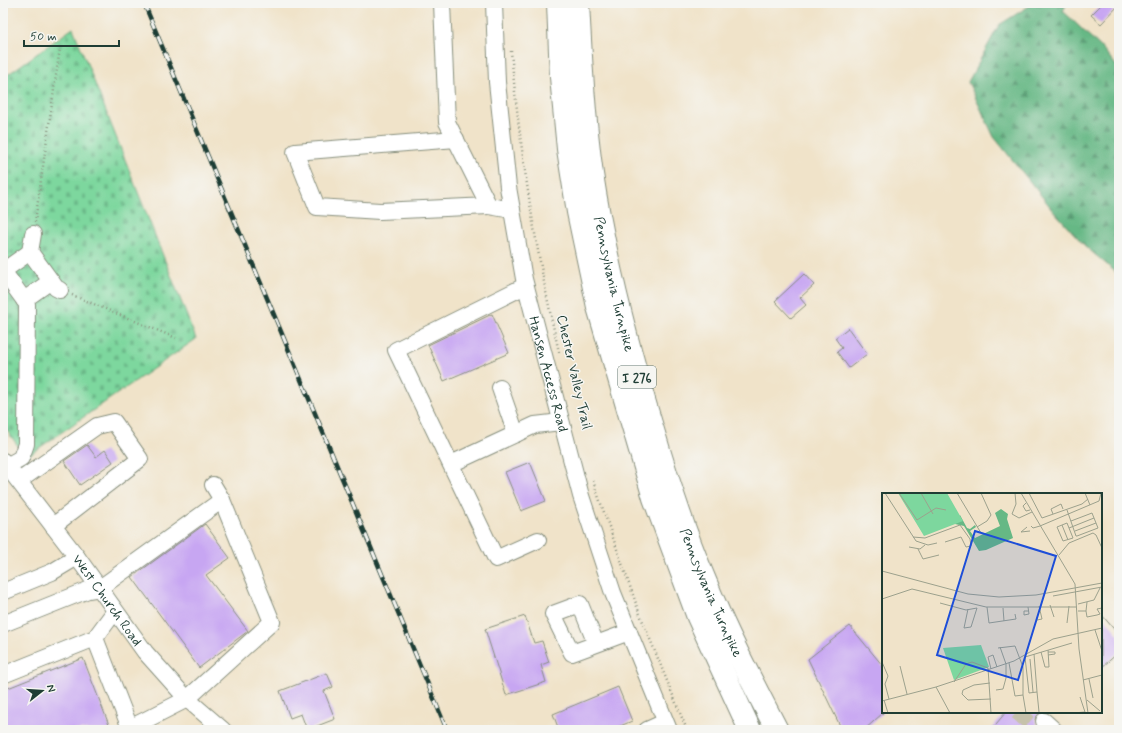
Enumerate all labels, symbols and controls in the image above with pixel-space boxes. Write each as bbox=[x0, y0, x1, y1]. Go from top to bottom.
scale bar bbox=[24, 22, 119, 48]
text: 50 m bbox=[30, 29, 57, 45]
street label: Pennsylvania Turnpike bbox=[589, 215, 638, 354]
street label: Chester Valley Trail bbox=[552, 313, 596, 431]
street label: Hansen Access Road bbox=[524, 314, 572, 434]
road number: I 276 bbox=[618, 366, 656, 388]
inset map bbox=[882, 493, 1102, 713]
street label: Pennsylvania Turnpike bbox=[675, 526, 747, 661]
street label: West Church Road bbox=[68, 551, 146, 650]
north arrow bbox=[22, 671, 62, 711]
text: N bbox=[43, 683, 58, 694]

